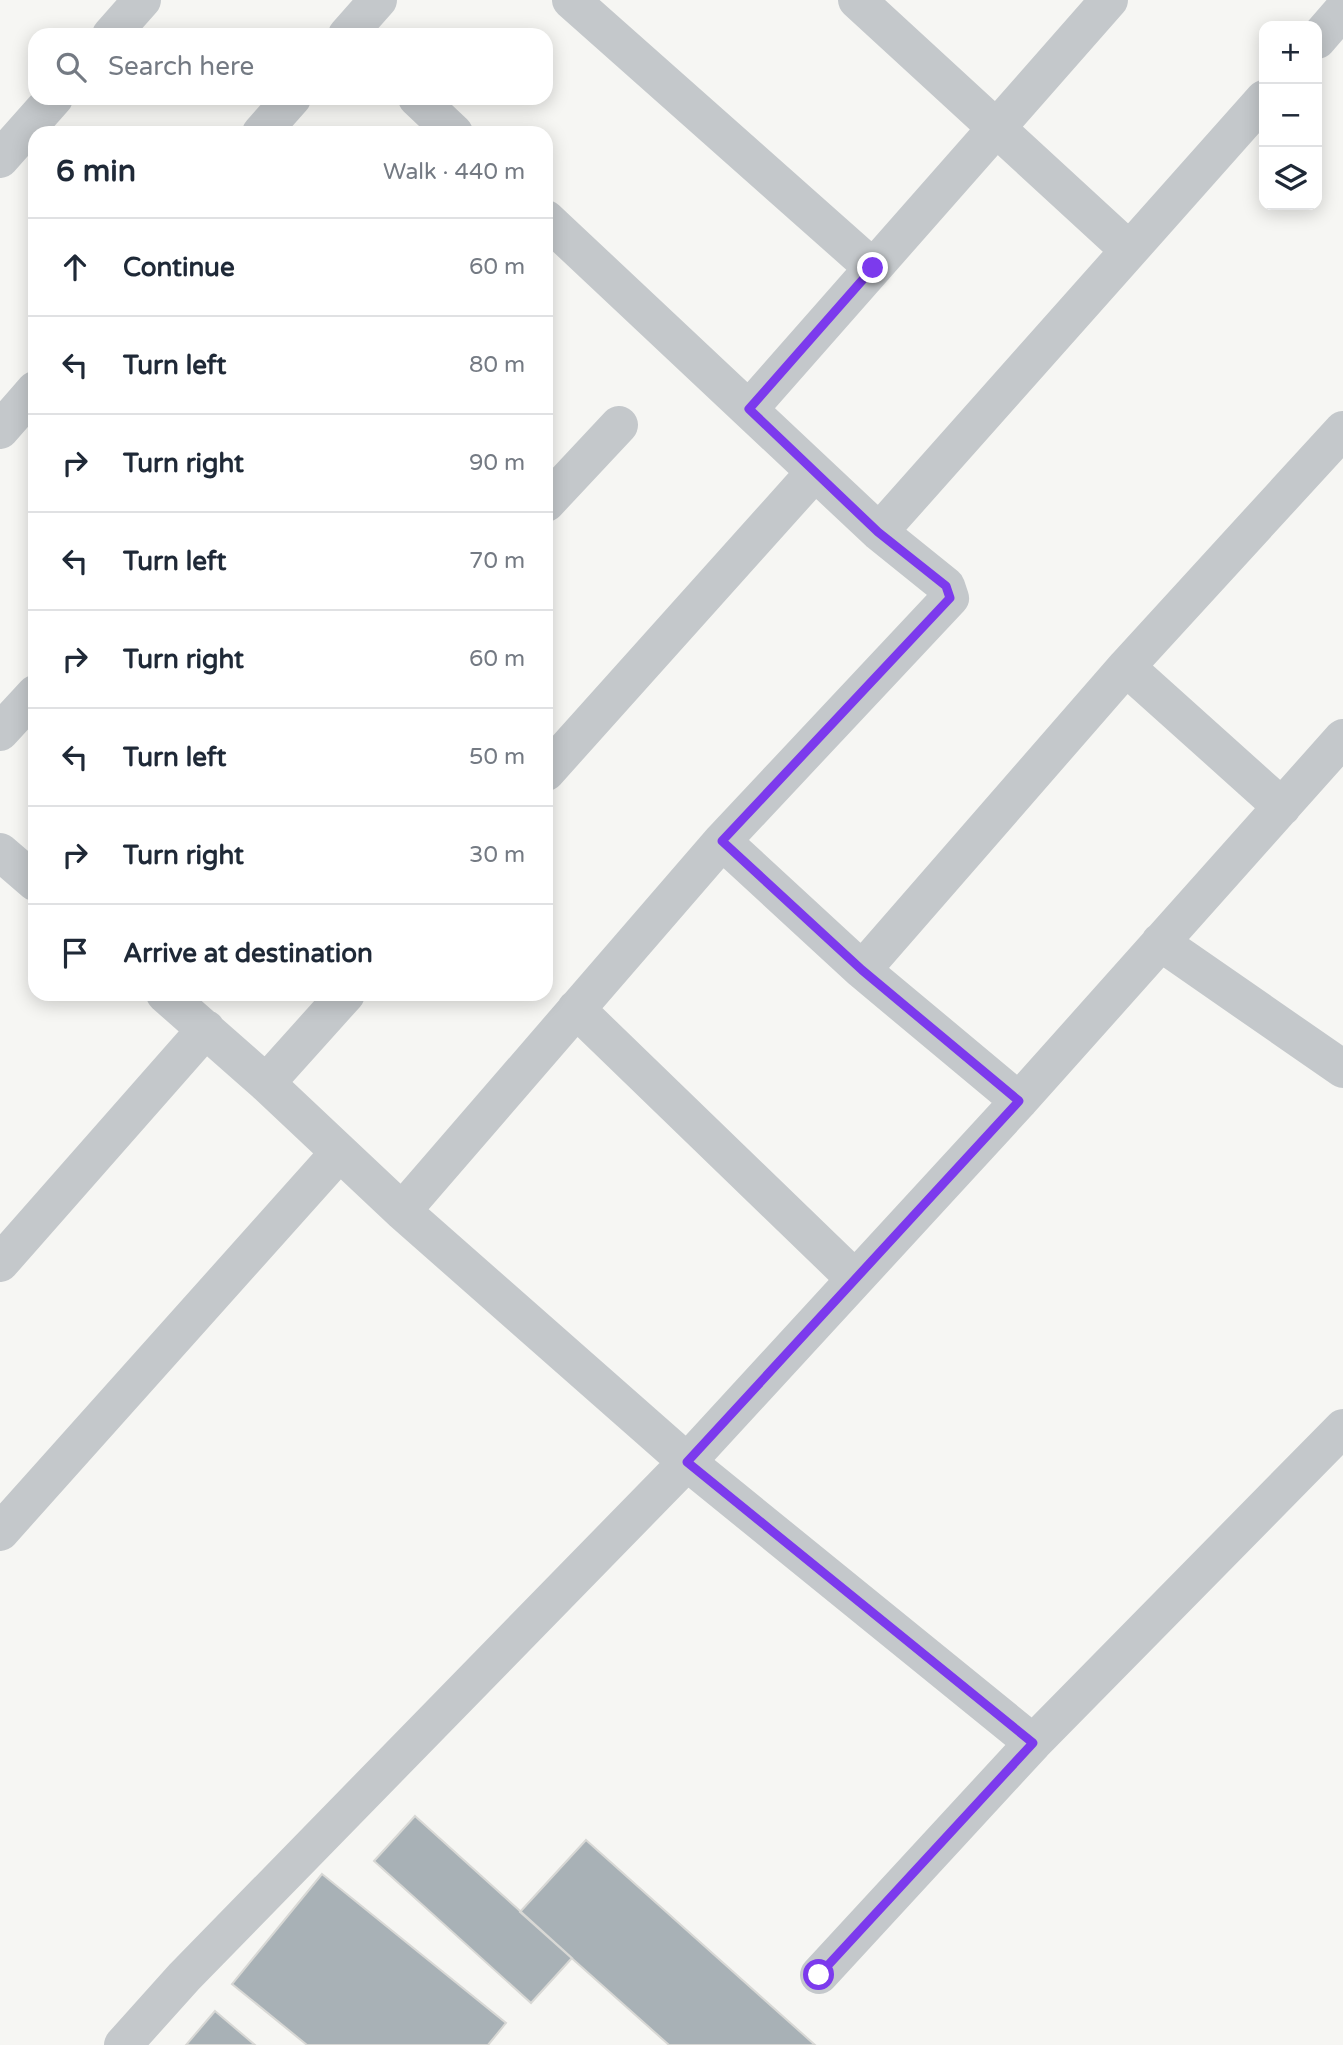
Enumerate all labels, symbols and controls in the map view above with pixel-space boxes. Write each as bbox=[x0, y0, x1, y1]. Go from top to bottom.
map controls bbox=[1259, 21, 1322, 210]
button: + bbox=[1259, 21, 1322, 84]
search box bbox=[28, 28, 553, 105]
icon: search bbox=[52, 48, 90, 86]
text: Search here bbox=[108, 51, 254, 82]
button: − bbox=[1259, 84, 1322, 147]
button: layers bbox=[1259, 147, 1322, 210]
text: 6 min bbox=[56, 153, 136, 190]
text: Walk · 440 m bbox=[383, 158, 525, 186]
icon: ahead bbox=[56, 248, 94, 286]
text: Continue bbox=[123, 252, 235, 283]
route end bbox=[857, 252, 888, 283]
text: 60 m bbox=[469, 253, 525, 281]
icon: left bbox=[56, 346, 94, 384]
text: Turn left bbox=[123, 350, 226, 381]
text: 80 m bbox=[469, 351, 525, 379]
icon: right bbox=[56, 444, 94, 482]
text: Turn right bbox=[123, 448, 244, 479]
text: 90 m bbox=[469, 449, 525, 477]
icon: left bbox=[56, 542, 94, 580]
text: Turn left bbox=[123, 546, 226, 577]
text: 70 m bbox=[469, 547, 525, 575]
icon: right bbox=[56, 640, 94, 678]
text: Turn right bbox=[123, 644, 244, 675]
text: 60 m bbox=[469, 645, 525, 673]
icon: left bbox=[56, 738, 94, 776]
text: Turn left bbox=[123, 742, 226, 773]
text: 50 m bbox=[469, 743, 525, 771]
icon: right bbox=[56, 836, 94, 874]
text: Turn right bbox=[123, 840, 244, 871]
text: 30 m bbox=[469, 841, 525, 869]
icon: arrive bbox=[56, 934, 94, 972]
text: Arrive at destination bbox=[123, 938, 373, 969]
route start bbox=[803, 1959, 834, 1990]

